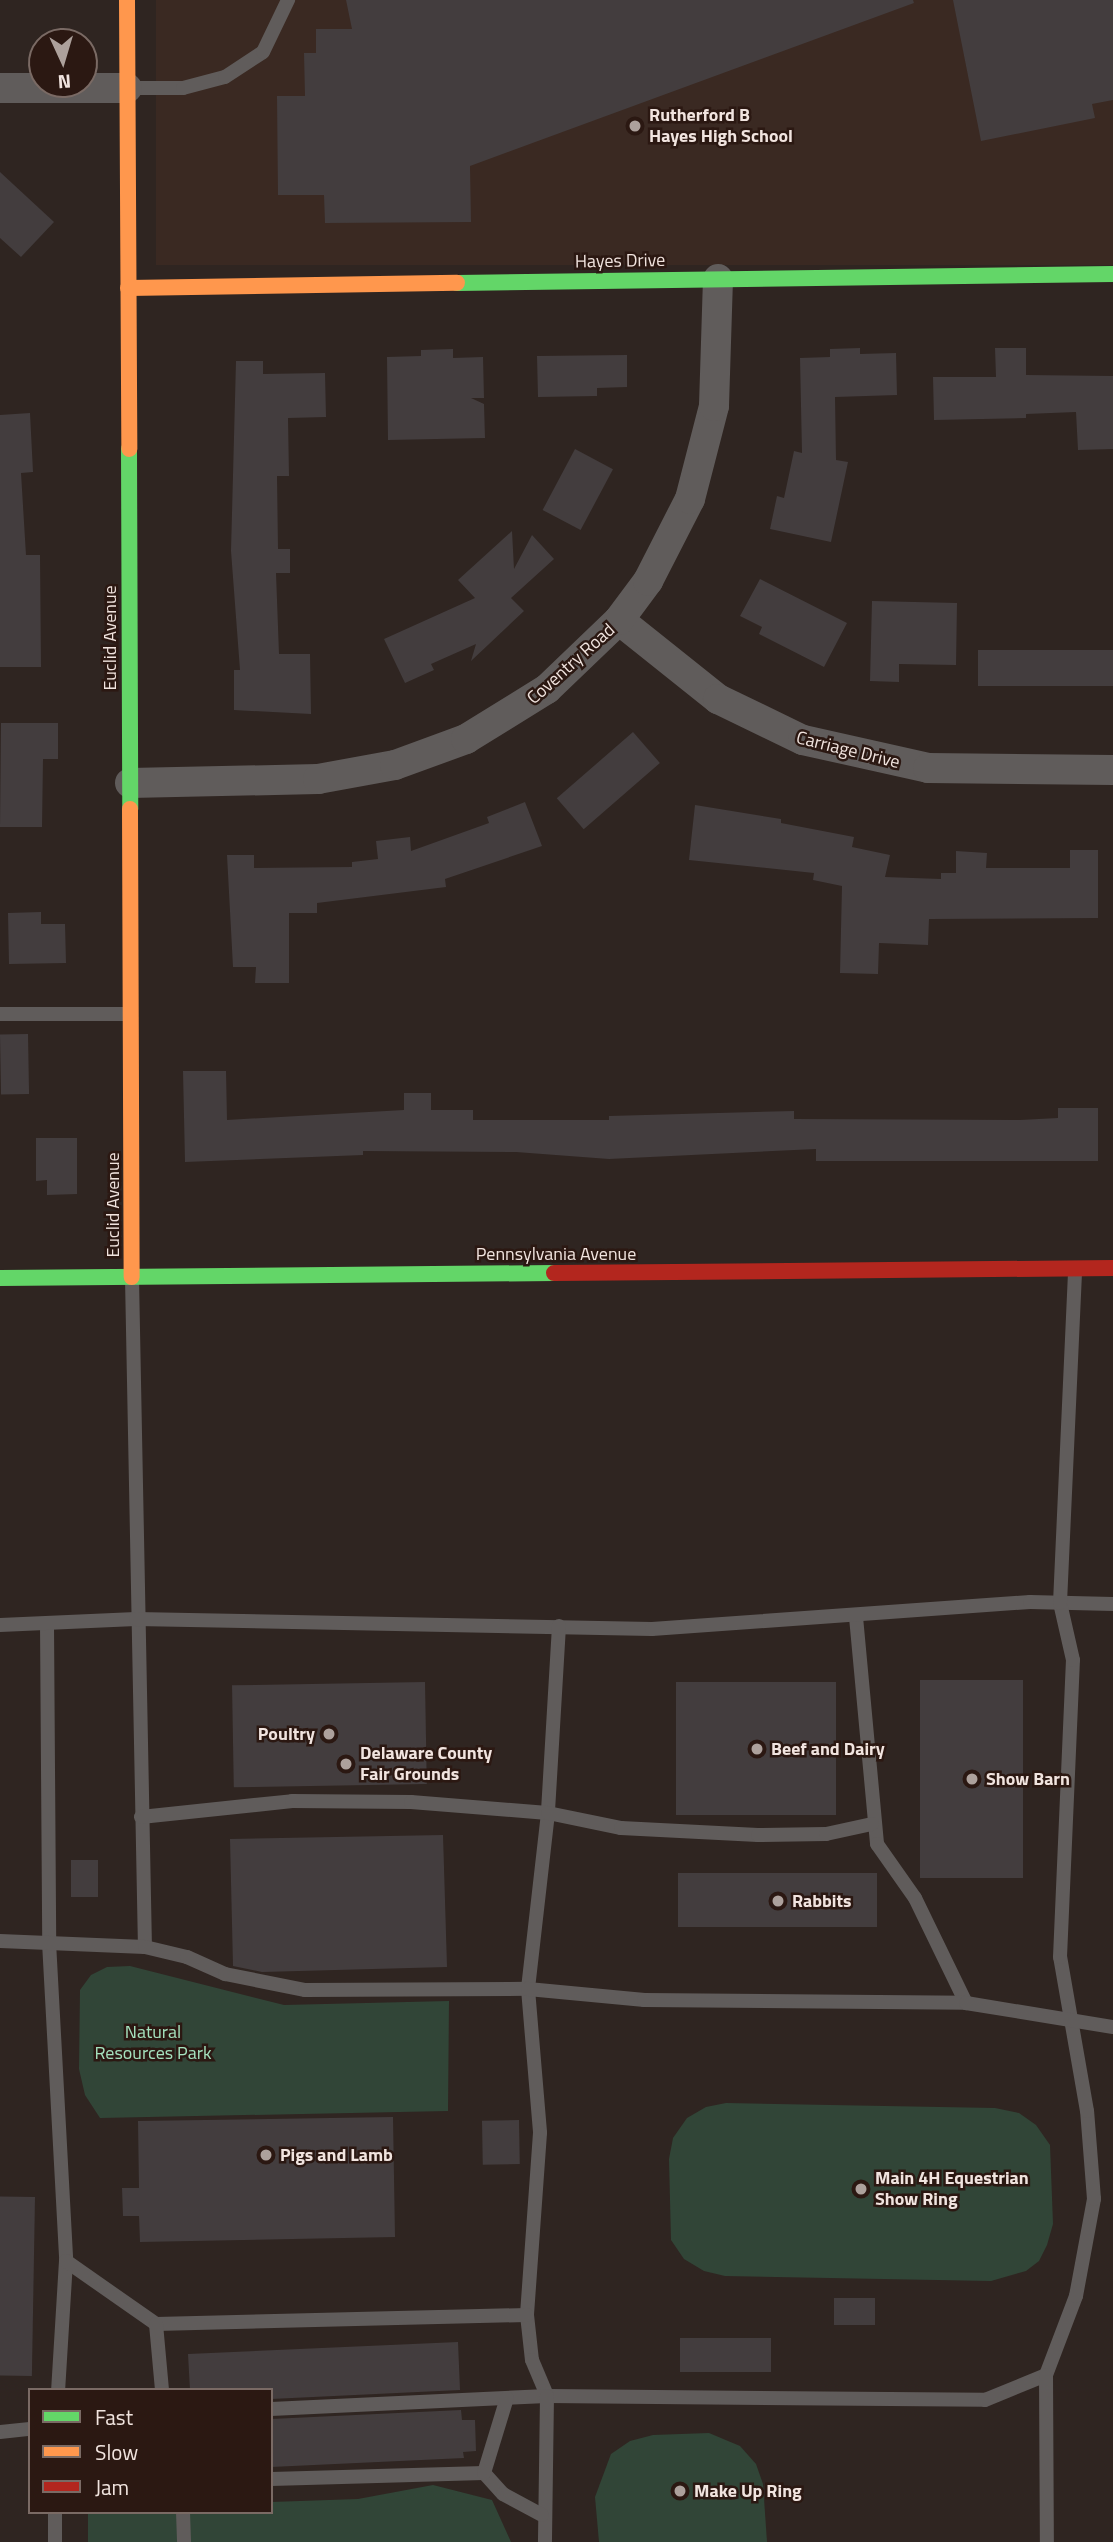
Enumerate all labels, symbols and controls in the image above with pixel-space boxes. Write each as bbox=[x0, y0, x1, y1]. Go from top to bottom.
north arrow bbox=[28, 28, 98, 98]
text: N bbox=[57, 68, 72, 97]
place label: Rutherford B Hayes High School bbox=[649, 105, 793, 148]
marker: Rutherford B Hayes High School bbox=[627, 118, 643, 134]
street label: Hayes Drive bbox=[575, 249, 665, 273]
street label: Euclid Avenue bbox=[99, 585, 121, 691]
street label: Coventry Road bbox=[523, 619, 619, 709]
street label: Carriage Drive bbox=[794, 727, 902, 773]
street label: Euclid Avenue bbox=[102, 1152, 124, 1258]
street label: Pennsylvania Avenue bbox=[476, 1243, 636, 1265]
place label: Poultry bbox=[258, 1723, 315, 1745]
marker: Poultry bbox=[321, 1726, 337, 1742]
place label: Beef and Dairy bbox=[771, 1738, 885, 1760]
marker: Beef and Dairy bbox=[749, 1741, 765, 1757]
place label: Delaware County Fair Grounds bbox=[360, 1743, 492, 1786]
marker: Delaware County Fair Grounds bbox=[338, 1756, 354, 1772]
place label: Show Barn bbox=[986, 1768, 1070, 1790]
marker: Show Barn bbox=[964, 1771, 980, 1787]
place label: Rabbits bbox=[792, 1890, 852, 1912]
marker: Rabbits bbox=[770, 1893, 786, 1909]
park label: Natural Resources Park bbox=[94, 2022, 212, 2064]
place label: Pigs and Lamb bbox=[280, 2144, 393, 2166]
marker: Pigs and Lamb bbox=[258, 2147, 274, 2163]
place label: Main 4H Equestrian Show Ring bbox=[875, 2168, 1029, 2210]
marker: Main 4H Equestrian Show Ring bbox=[853, 2181, 869, 2197]
legend bbox=[28, 2388, 273, 2514]
text: Fast bbox=[95, 2401, 133, 2433]
text: Slow bbox=[95, 2436, 138, 2468]
text: Jam bbox=[95, 2471, 129, 2503]
place label: Make Up Ring bbox=[694, 2480, 802, 2502]
marker: Make Up Ring bbox=[672, 2483, 688, 2499]

